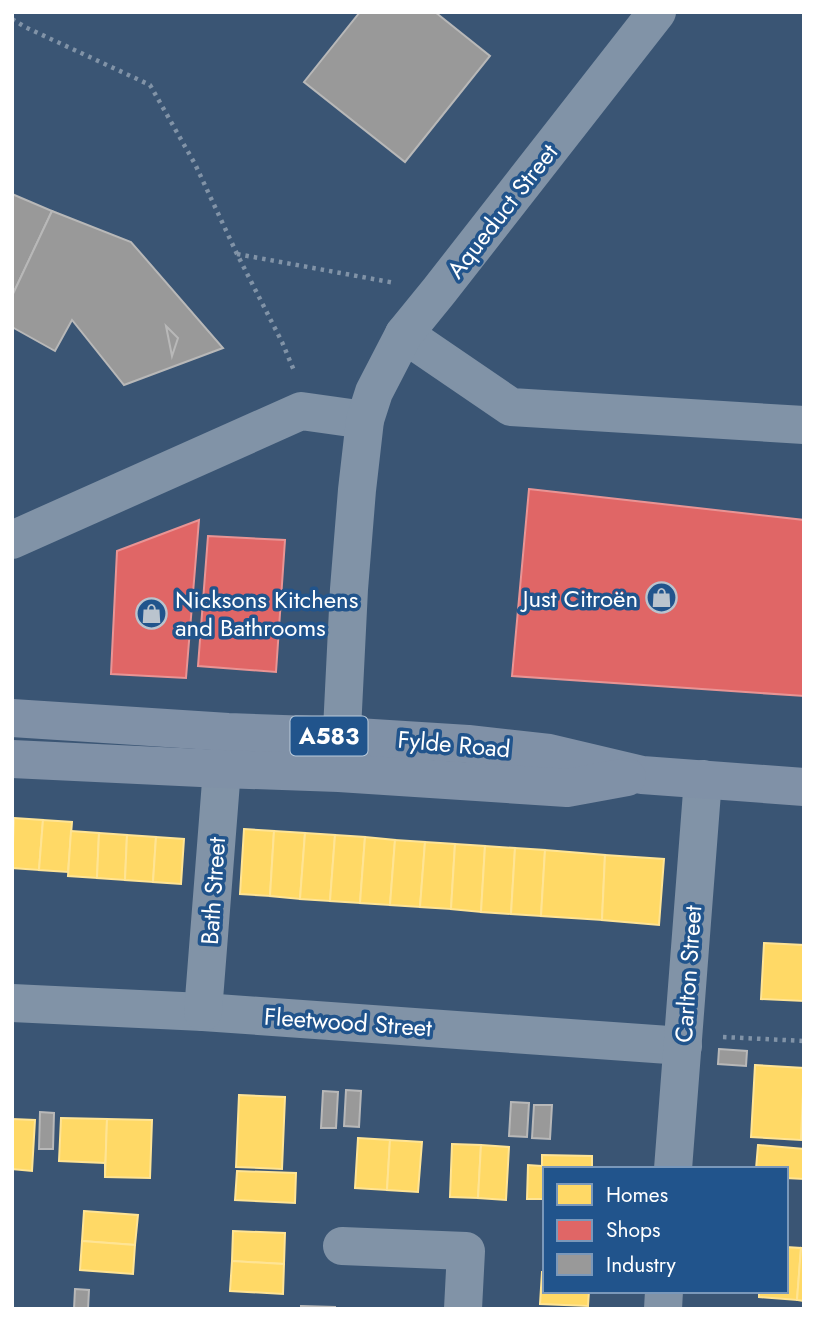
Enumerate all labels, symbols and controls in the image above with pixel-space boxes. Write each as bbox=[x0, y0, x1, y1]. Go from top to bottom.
street label: Aqueduct Street bbox=[438, 136, 566, 286]
place label: Just Citroën bbox=[520, 581, 638, 616]
shop icon: Just Citroën bbox=[644, 581, 678, 615]
place label: Nicksons Kitchens and Bathrooms bbox=[175, 582, 358, 645]
shop icon: Nicksons Kitchens and Bathrooms bbox=[135, 596, 169, 630]
road number: A583 bbox=[290, 716, 368, 756]
street label: Fylde Road bbox=[396, 722, 512, 766]
street label: Bath Street bbox=[192, 836, 234, 946]
street label: Carlton Street bbox=[666, 904, 710, 1044]
street label: Fleetwood Street bbox=[263, 999, 433, 1045]
legend bbox=[543, 1167, 788, 1293]
text: Homes bbox=[606, 1180, 668, 1210]
text: Shops bbox=[606, 1215, 660, 1245]
text: Industry bbox=[606, 1250, 677, 1280]

